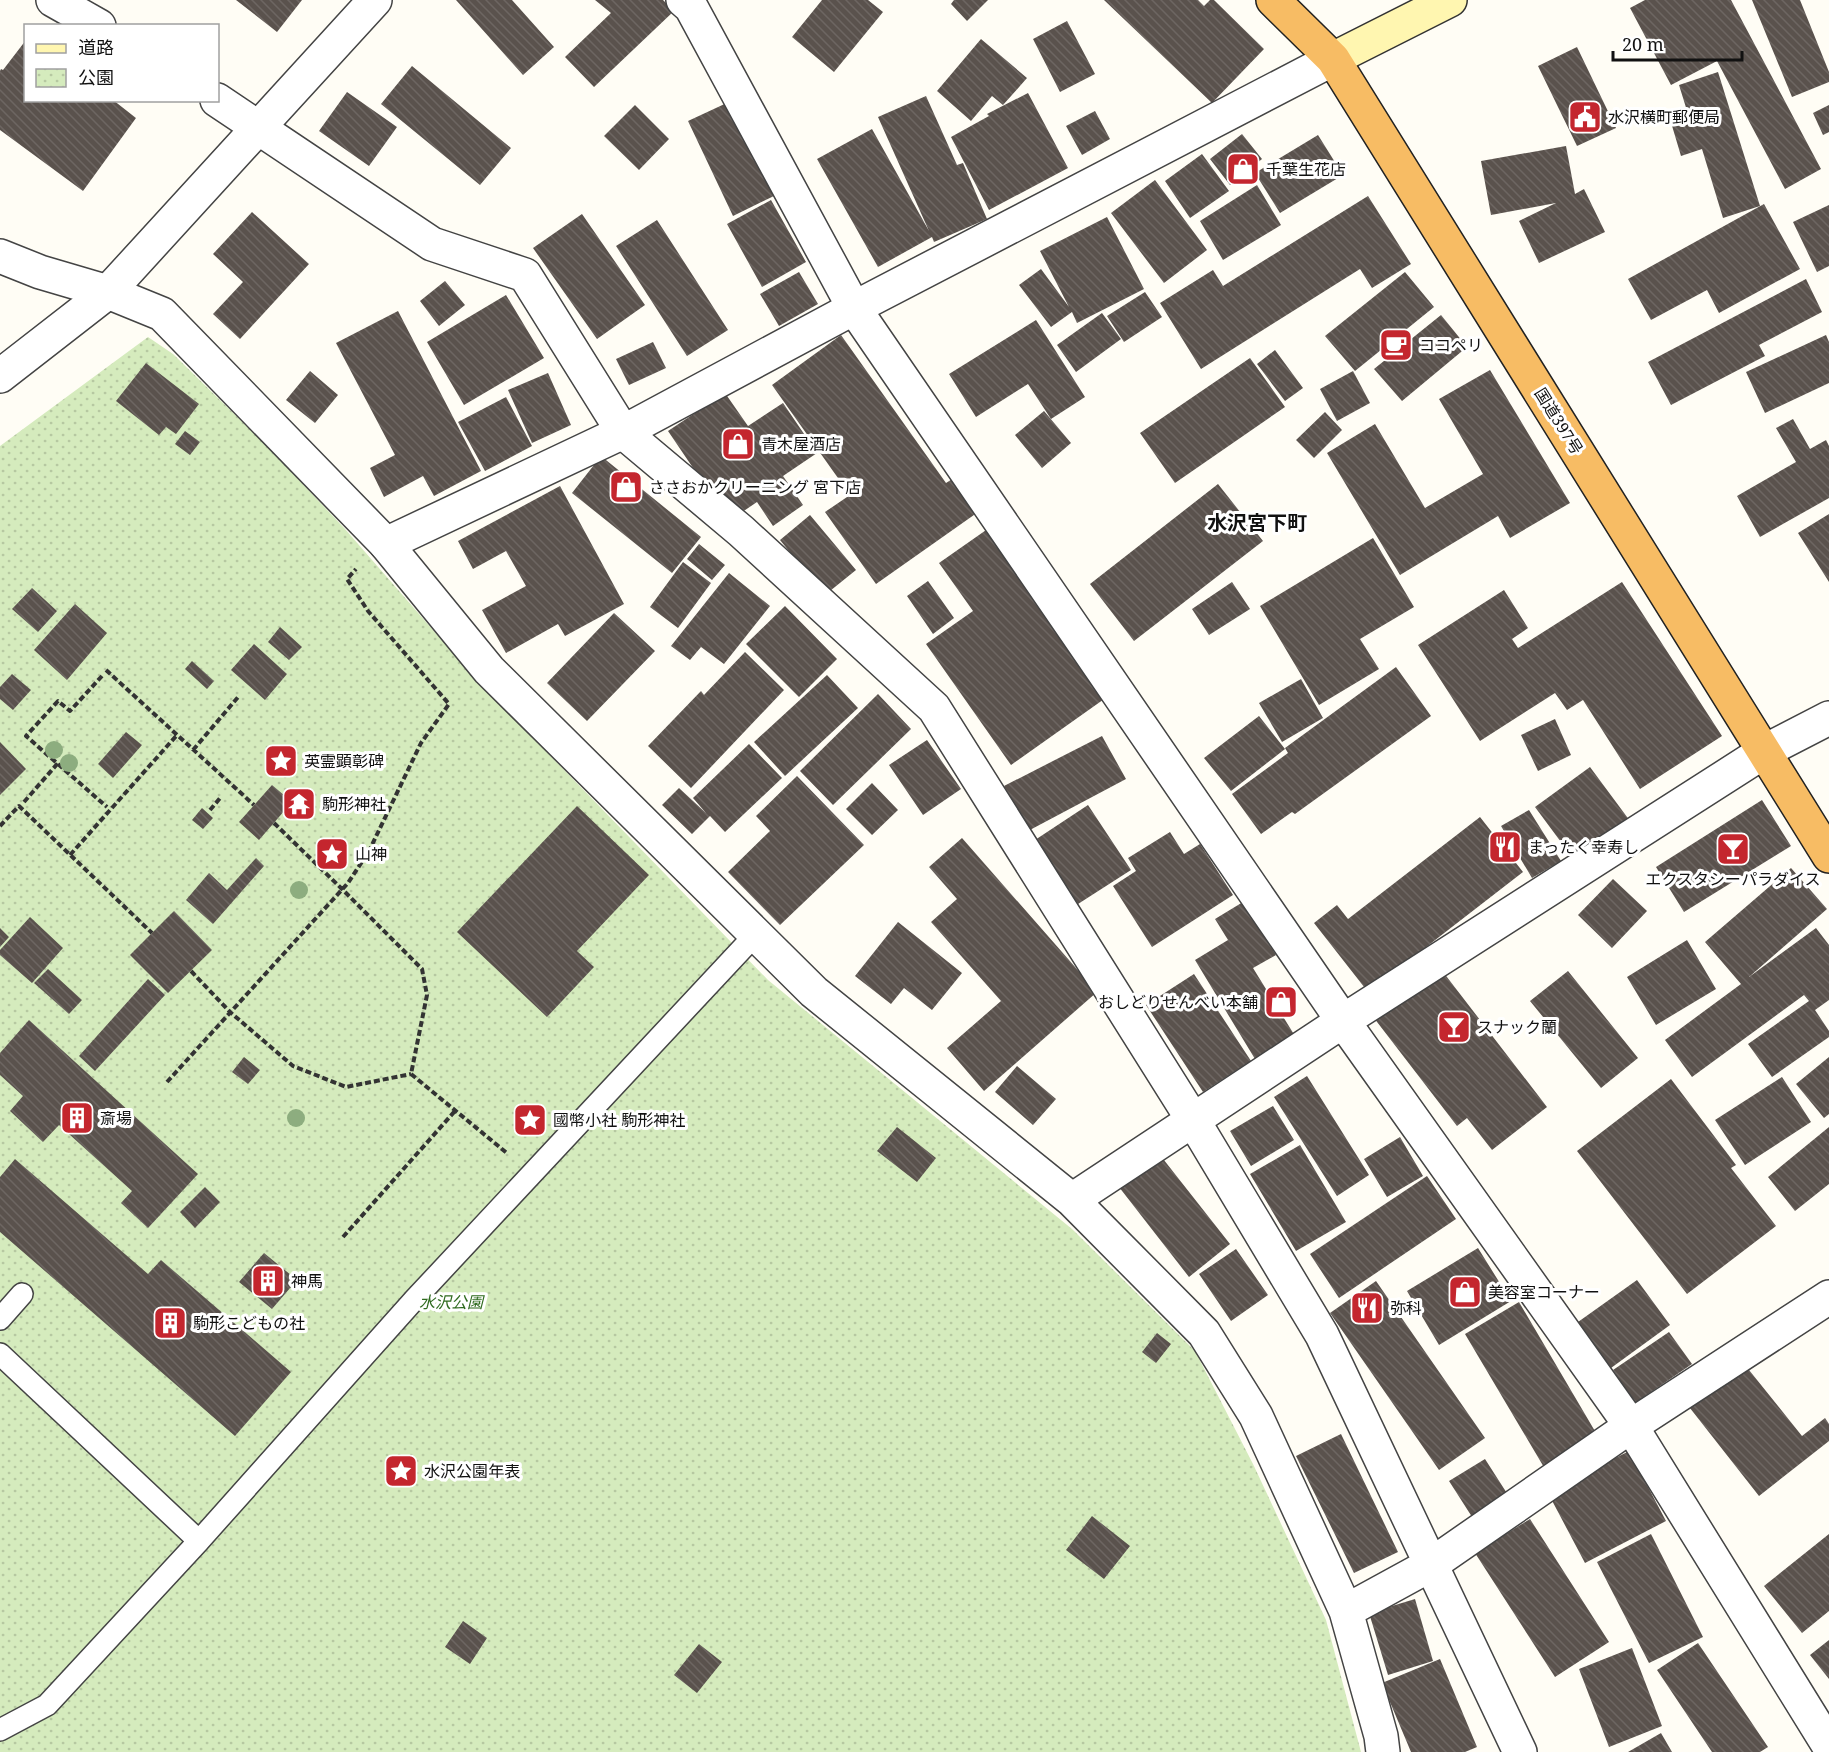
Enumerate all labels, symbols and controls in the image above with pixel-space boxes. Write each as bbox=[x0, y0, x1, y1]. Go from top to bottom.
legend bbox=[24, 24, 219, 102]
scale bar bbox=[1613, 24, 1742, 62]
text: 20 m bbox=[1622, 32, 1664, 56]
text: 道路 bbox=[78, 35, 114, 59]
text: 公園 bbox=[78, 65, 114, 89]
public building icon: 水沢横町郵便局 bbox=[1567, 99, 1603, 135]
place label: 水沢横町郵便局 bbox=[1608, 106, 1720, 128]
shop icon: 千葉生花店 bbox=[1225, 151, 1261, 187]
place label: 千葉生花店 bbox=[1266, 158, 1346, 180]
cafe icon: ココペリ bbox=[1378, 327, 1414, 363]
place label: ココペリ bbox=[1419, 334, 1483, 356]
street label: 国道397号 bbox=[1530, 383, 1588, 459]
shop icon: 青木屋酒店 bbox=[720, 426, 756, 462]
place label: 青木屋酒店 bbox=[761, 433, 841, 455]
shop icon: ささおかクリーニング 宮下店 bbox=[608, 469, 644, 505]
place label: ささおかクリーニング 宮下店 bbox=[649, 476, 861, 498]
district label: 水沢宮下町 bbox=[1207, 509, 1307, 536]
place icon: 英霊顕彰碑 bbox=[263, 743, 299, 779]
place label: 英霊顕彰碑 bbox=[304, 750, 384, 772]
temple icon: 駒形神社 bbox=[281, 786, 317, 822]
place label: 駒形神社 bbox=[322, 793, 386, 815]
restaurant icon: まったく幸寿し bbox=[1487, 829, 1523, 865]
bar icon: エクスタシーパラダイス bbox=[1715, 831, 1751, 867]
place icon: 山神 bbox=[314, 836, 350, 872]
place label: まったく幸寿し bbox=[1528, 836, 1639, 858]
place label: 山神 bbox=[355, 843, 387, 865]
place label: エクスタシーパラダイス bbox=[1646, 868, 1820, 890]
shop icon: おしどりせんべい本舗 bbox=[1263, 984, 1299, 1020]
place label: おしどりせんべい本舗 bbox=[1098, 991, 1258, 1013]
bar icon: スナック蘭 bbox=[1436, 1009, 1472, 1045]
place label: スナック蘭 bbox=[1477, 1016, 1557, 1038]
building icon: 斎場 bbox=[59, 1100, 95, 1136]
place icon: 國幣小社 駒形神社 bbox=[512, 1102, 548, 1138]
place label: 斎場 bbox=[100, 1107, 132, 1129]
place label: 國幣小社 駒形神社 bbox=[553, 1109, 685, 1131]
building icon: 神馬 bbox=[250, 1263, 286, 1299]
place label: 神馬 bbox=[291, 1270, 323, 1292]
shop icon: 美容室コーナー bbox=[1447, 1274, 1483, 1310]
place label: 美容室コーナー bbox=[1488, 1281, 1600, 1303]
restaurant icon: 弥科 bbox=[1349, 1290, 1385, 1326]
park label: 水沢公園 bbox=[419, 1291, 485, 1313]
place label: 弥科 bbox=[1390, 1297, 1422, 1319]
building icon: 駒形こどもの社 bbox=[152, 1305, 188, 1341]
place label: 駒形こどもの社 bbox=[193, 1312, 305, 1334]
place icon: 水沢公園年表 bbox=[383, 1453, 419, 1489]
place label: 水沢公園年表 bbox=[424, 1460, 520, 1482]

